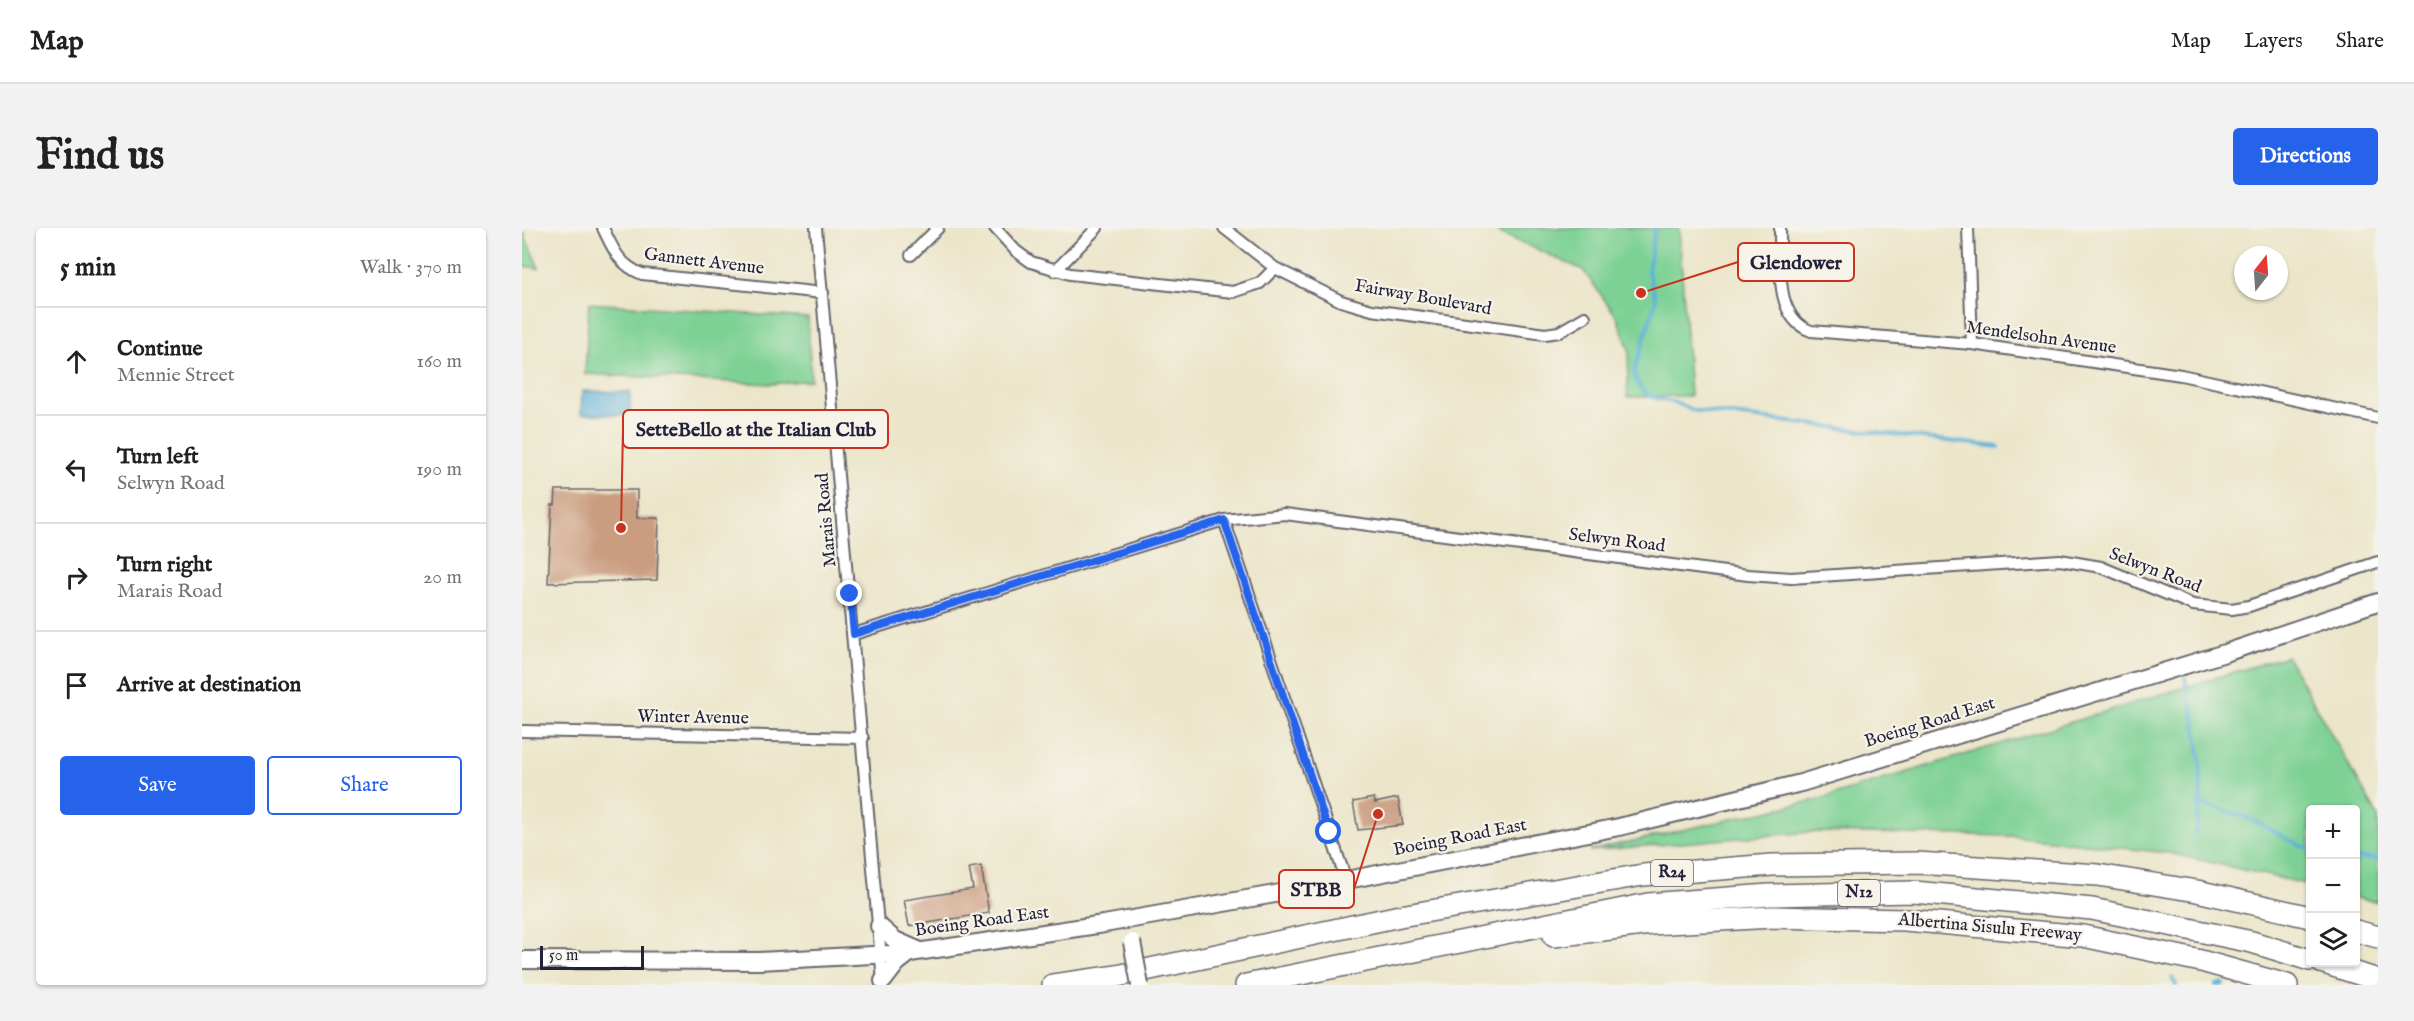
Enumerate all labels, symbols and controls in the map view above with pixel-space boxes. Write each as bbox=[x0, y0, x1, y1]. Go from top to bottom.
text: Map bbox=[30, 24, 84, 59]
text: Map bbox=[2171, 28, 2211, 55]
text: Layers bbox=[2244, 28, 2303, 55]
text: Share bbox=[2336, 28, 2384, 55]
button: Directions bbox=[2233, 128, 2378, 185]
text: Find us bbox=[36, 130, 164, 183]
street label: Gannett Avenue bbox=[643, 243, 765, 281]
callout: Glendower bbox=[1738, 243, 1854, 281]
north arrow bbox=[2234, 246, 2288, 300]
text: 5 min bbox=[60, 251, 116, 284]
text: Glendower bbox=[1750, 251, 1843, 276]
text: Walk · 370 m bbox=[360, 255, 462, 280]
street label: Fairway Boulevard bbox=[1353, 275, 1494, 321]
street label: Mendelsohn Avenue bbox=[1964, 316, 2118, 360]
text: Continue bbox=[117, 335, 203, 363]
icon: ahead bbox=[60, 345, 93, 378]
text: 160 m bbox=[416, 349, 462, 374]
text: Mennie Street bbox=[117, 363, 235, 388]
callout: SetteBello at the Italian Club bbox=[623, 410, 888, 448]
text: SetteBello at the Italian Club bbox=[636, 418, 877, 443]
text: Turn left bbox=[117, 443, 199, 471]
icon: left bbox=[60, 453, 93, 486]
text: 190 m bbox=[416, 457, 462, 482]
text: Selwyn Road bbox=[117, 471, 225, 496]
street label: Marais Road bbox=[811, 471, 843, 568]
street label: Selwyn Road bbox=[1567, 524, 1667, 558]
street label: Selwyn Road bbox=[2106, 543, 2205, 599]
text: Turn right bbox=[117, 551, 212, 579]
icon: right bbox=[60, 561, 93, 594]
text: 20 m bbox=[423, 565, 462, 590]
text: Marais Road bbox=[117, 579, 222, 604]
route end bbox=[836, 580, 862, 606]
icon: arrive bbox=[60, 669, 93, 702]
text: Arrive at destination bbox=[117, 671, 301, 699]
street label: Boeing Road East bbox=[1862, 692, 1998, 754]
street label: Winter Avenue bbox=[637, 706, 749, 730]
button: Save bbox=[60, 756, 255, 815]
button: Share bbox=[267, 756, 462, 815]
map controls bbox=[2306, 805, 2360, 967]
button: + bbox=[2306, 805, 2360, 859]
street label: Boeing Road East bbox=[1391, 814, 1529, 862]
route start bbox=[1315, 818, 1341, 844]
button: − bbox=[2306, 859, 2360, 913]
road number: R24 bbox=[1651, 860, 1693, 886]
callout: STBB bbox=[1279, 870, 1354, 908]
text: STBB bbox=[1290, 878, 1342, 903]
road number: N12 bbox=[1838, 880, 1880, 906]
street label: Boeing Road East bbox=[913, 901, 1051, 943]
street label: Albertina Sisulu Freeway bbox=[1896, 908, 2083, 947]
button: layers bbox=[2306, 913, 2360, 967]
scale bar bbox=[540, 943, 644, 970]
text: 50 m bbox=[549, 946, 578, 966]

